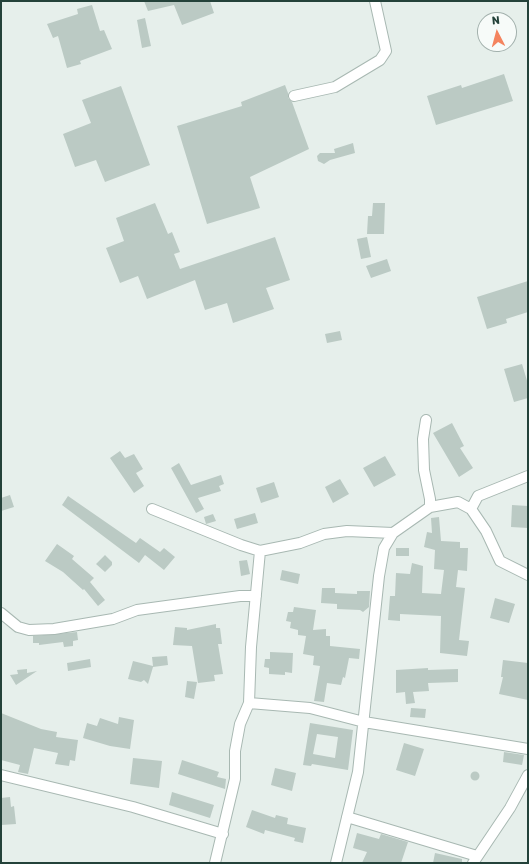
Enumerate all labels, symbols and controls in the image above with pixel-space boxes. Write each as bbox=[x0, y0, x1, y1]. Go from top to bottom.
north arrow bbox=[477, 12, 517, 52]
text: N bbox=[491, 14, 500, 27]

